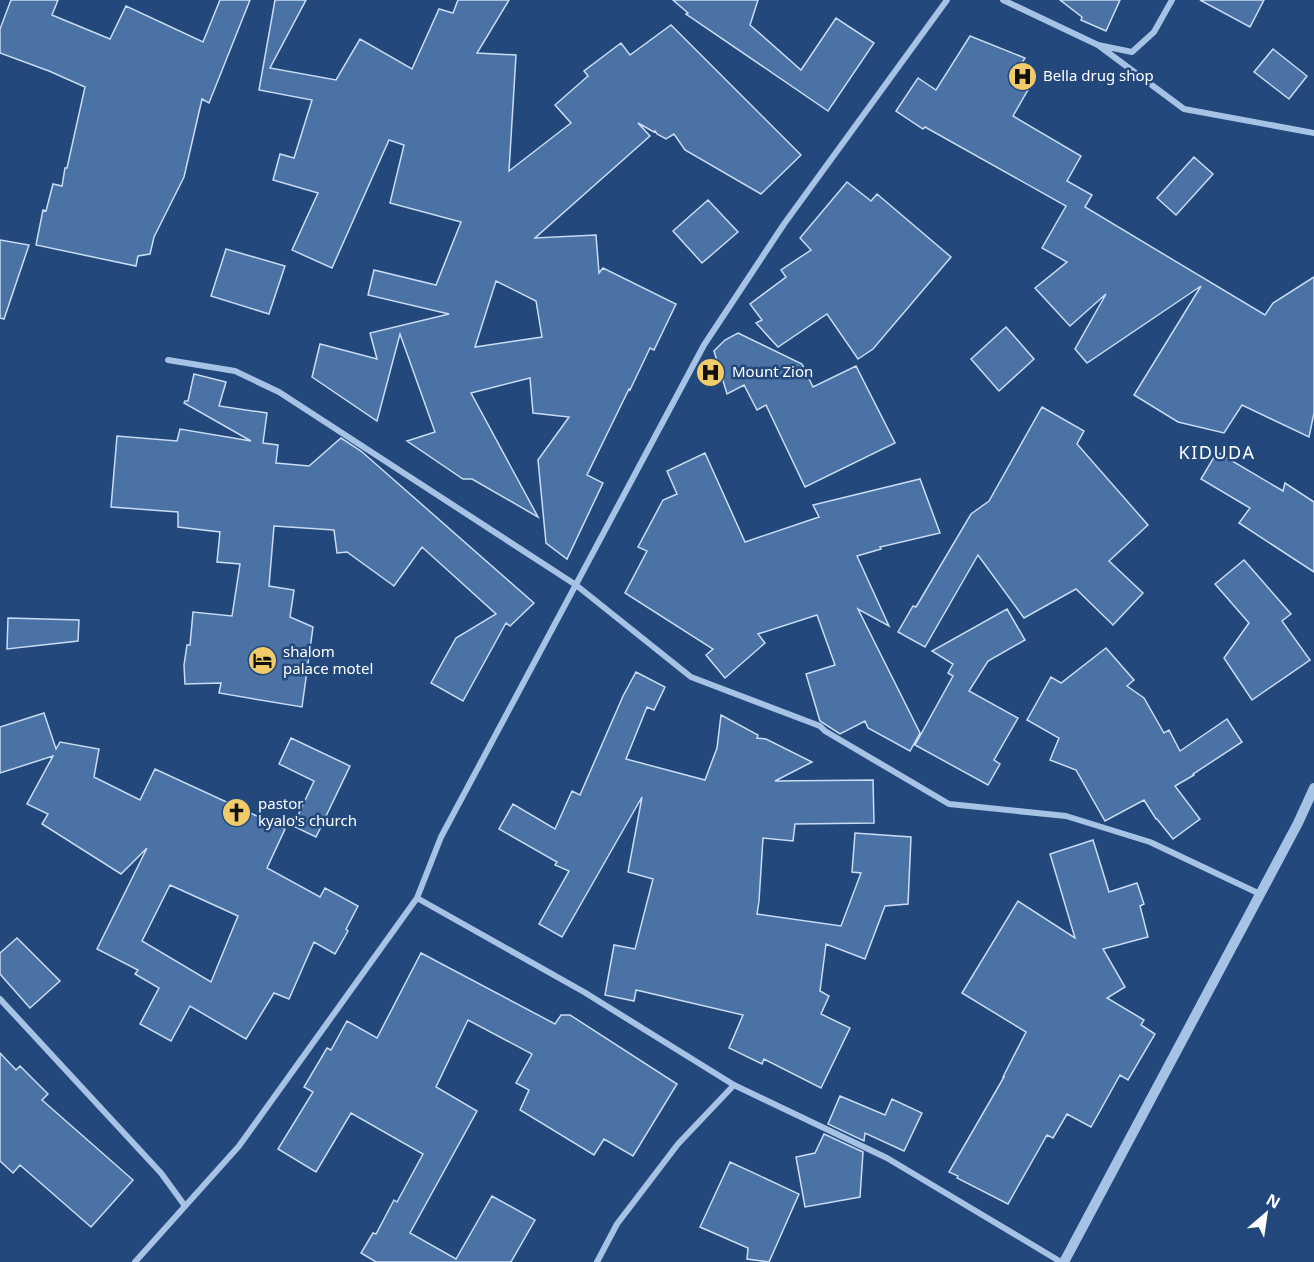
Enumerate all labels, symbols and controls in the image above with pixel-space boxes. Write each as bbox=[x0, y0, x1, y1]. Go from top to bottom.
hospital icon: Bella drug shop bbox=[1006, 60, 1038, 92]
place label: Bella drug shop bbox=[1043, 65, 1154, 85]
hospital icon: Mount Zion bbox=[695, 356, 727, 388]
place label: Mount Zion bbox=[732, 361, 813, 381]
district label: KIDUDA bbox=[1179, 440, 1255, 464]
place label: shalom palace motel bbox=[283, 641, 373, 678]
hotel icon: shalom palace motel bbox=[246, 645, 278, 677]
place label: pastor kyalo's church bbox=[258, 793, 357, 830]
church icon: pastor kyalo's church bbox=[221, 797, 253, 829]
north arrow bbox=[1236, 1184, 1296, 1244]
text: N bbox=[1262, 1188, 1284, 1214]

